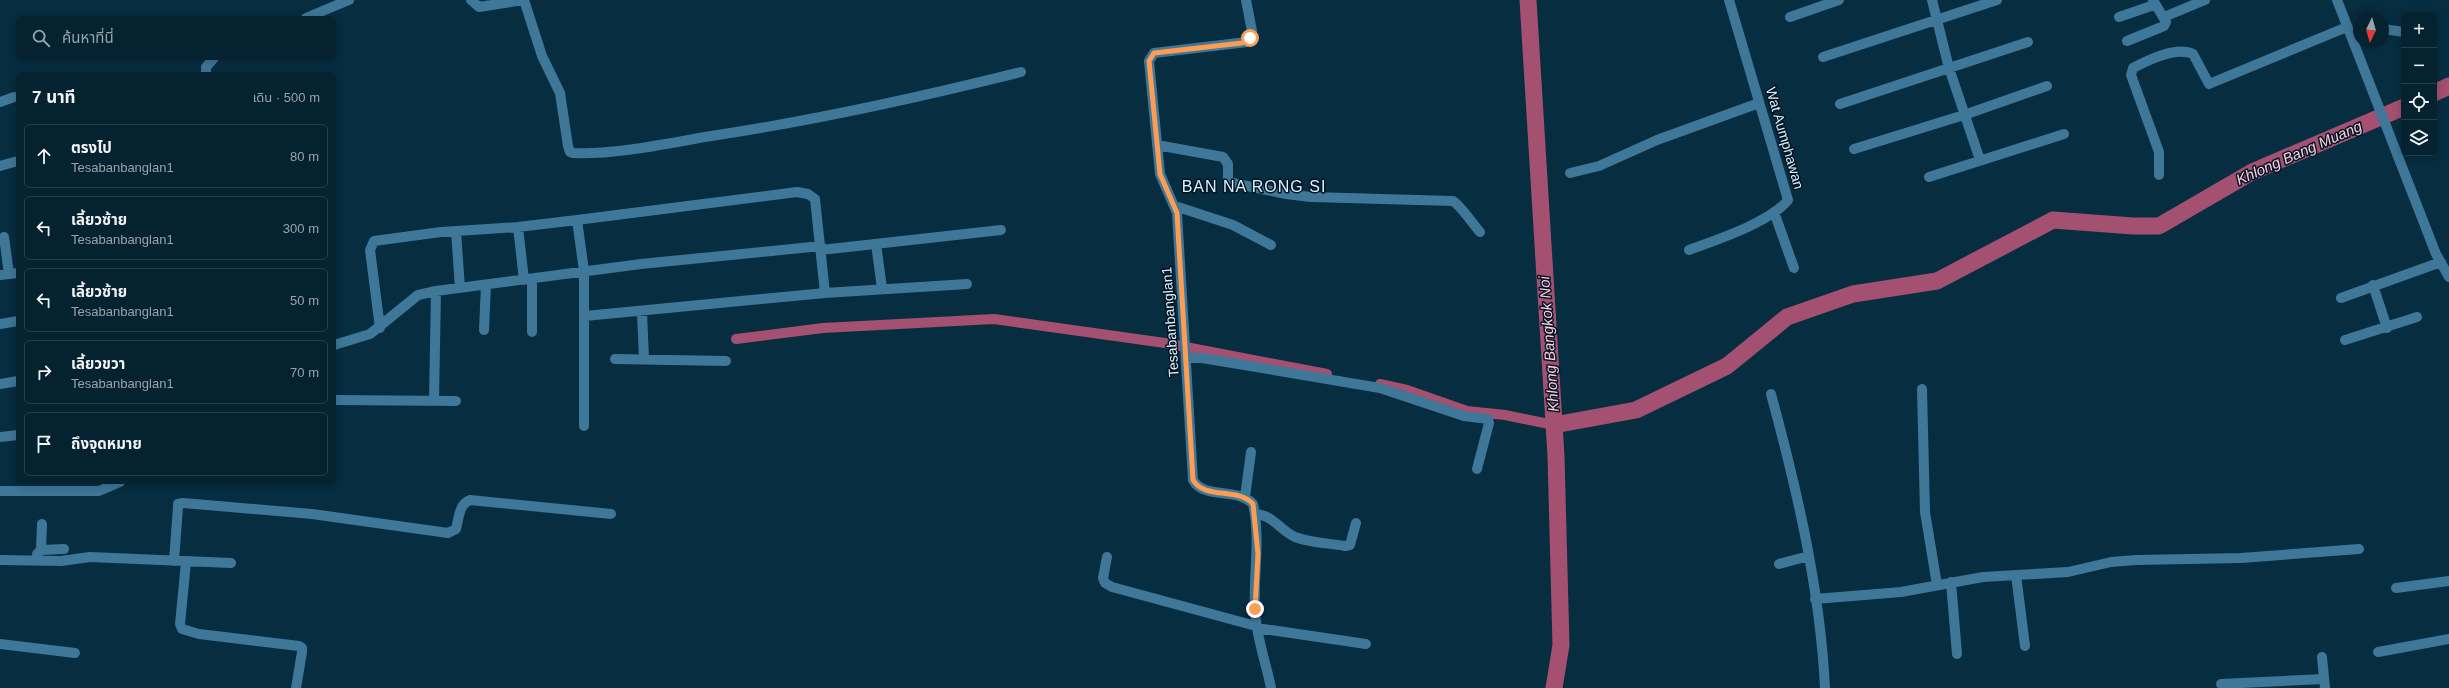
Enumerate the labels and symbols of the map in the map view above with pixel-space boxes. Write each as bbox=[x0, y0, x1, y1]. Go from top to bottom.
north arrow bbox=[2353, 12, 2389, 48]
route start bbox=[1241, 29, 1259, 47]
street label: Wat Aumphawan bbox=[1763, 85, 1807, 191]
water label: Khlong Bang Muang bbox=[2233, 117, 2365, 188]
district label: BAN NA RONG SI bbox=[1182, 178, 1326, 195]
street label: Tesabanbanglan1 bbox=[1158, 266, 1182, 378]
water label: Khlong Bangkok Noi bbox=[1535, 275, 1562, 412]
route end bbox=[1246, 600, 1264, 618]

